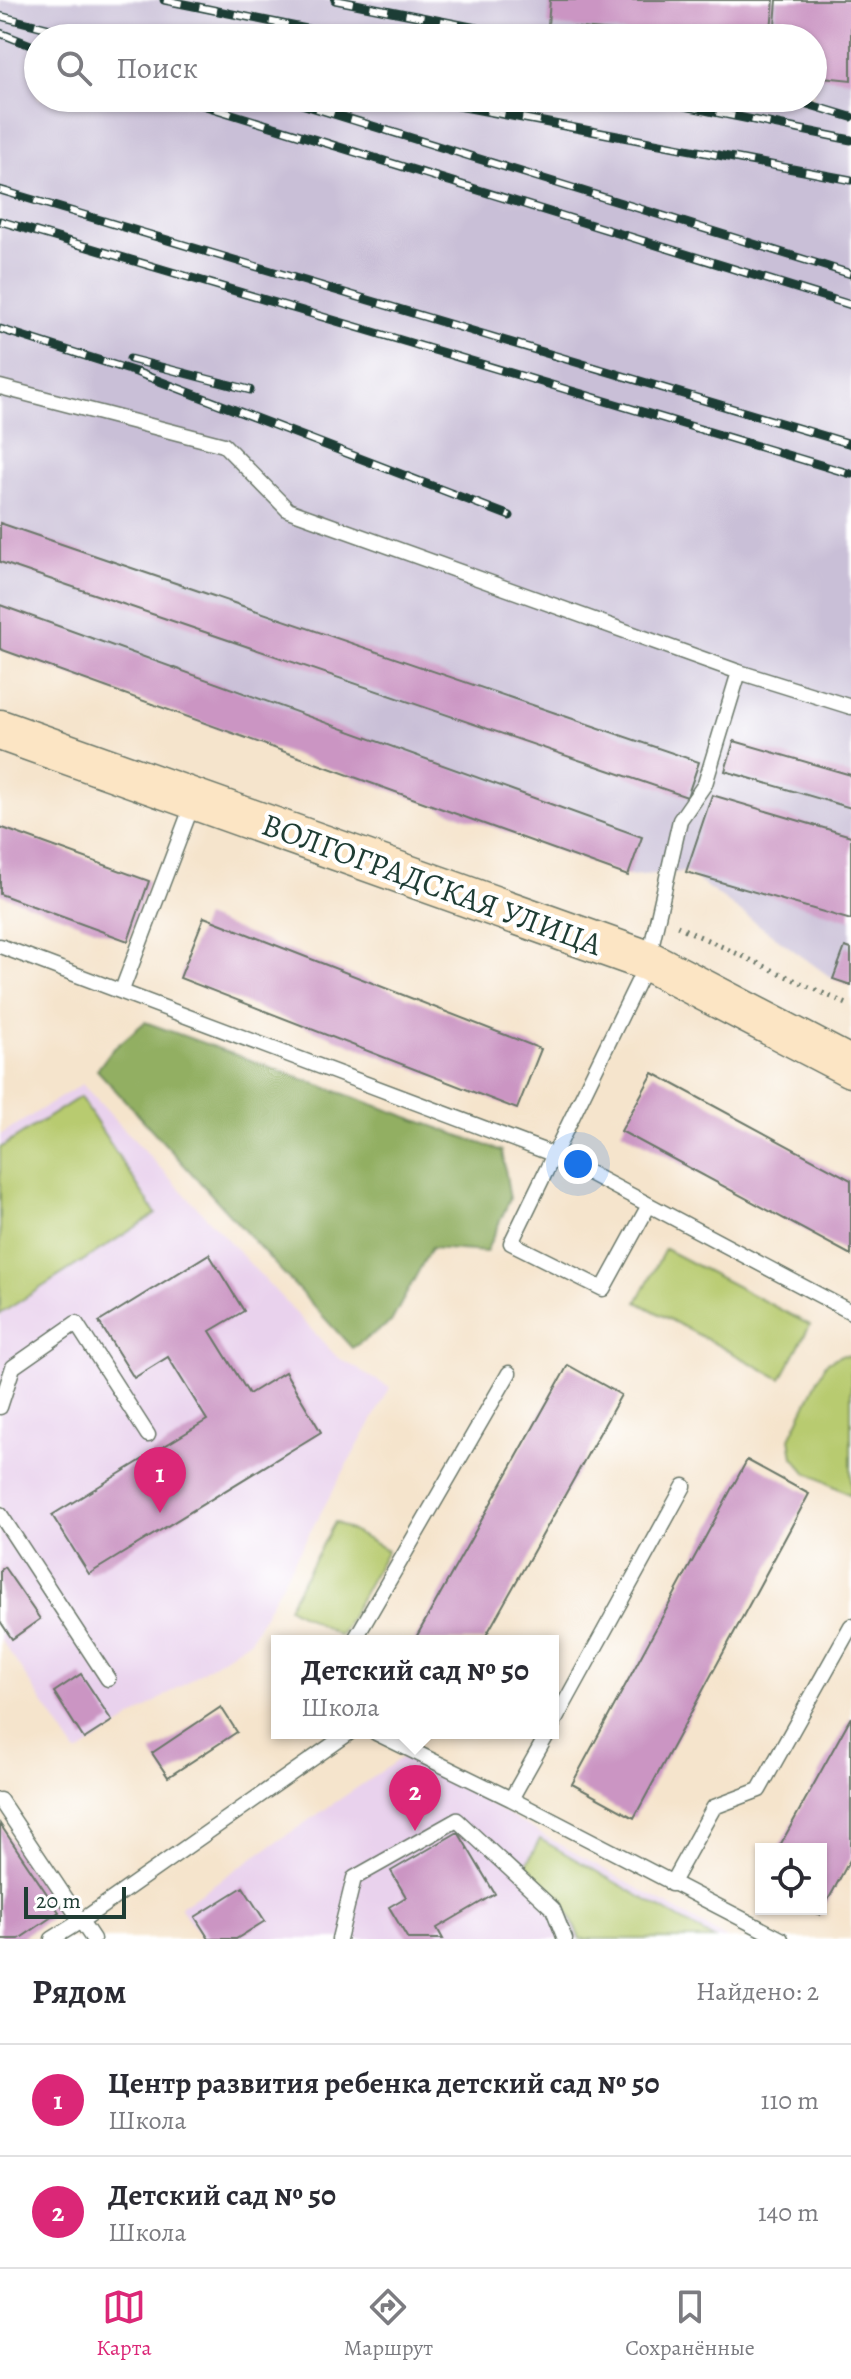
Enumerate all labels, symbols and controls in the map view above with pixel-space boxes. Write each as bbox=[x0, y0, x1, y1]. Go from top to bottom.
search box bbox=[24, 24, 827, 112]
icon: search bbox=[52, 46, 96, 90]
text: Поиск bbox=[116, 48, 198, 88]
street label: ВОЛГОГРАДСКАЯ УЛИЦА bbox=[256, 802, 609, 966]
your location bbox=[558, 1144, 598, 1184]
pin: 1 bbox=[134, 1447, 186, 1513]
popup bbox=[271, 1635, 559, 1739]
text: Детский сад № 50 bbox=[301, 1650, 529, 1690]
text: Школа bbox=[301, 1690, 379, 1725]
pin: 2 bbox=[389, 1765, 441, 1831]
map controls bbox=[755, 1843, 827, 1915]
button: locate bbox=[755, 1843, 827, 1915]
scale bar bbox=[24, 1883, 126, 1919]
text: 20 m bbox=[36, 1886, 81, 1916]
text: Рядом bbox=[32, 1968, 126, 2015]
text: Найдено: 2 bbox=[696, 1974, 819, 2009]
text: Центр развития ребенка детский сад № 50 bbox=[108, 2063, 660, 2103]
text: 1 bbox=[53, 2083, 63, 2118]
text: 110 m bbox=[761, 2083, 819, 2118]
text: Школа bbox=[108, 2103, 186, 2138]
text: Детский сад № 50 bbox=[108, 2175, 336, 2215]
text: 2 bbox=[52, 2195, 64, 2230]
text: 140 m bbox=[758, 2195, 819, 2230]
text: Школа bbox=[108, 2215, 186, 2250]
tab: Карта bbox=[96, 2285, 152, 2363]
tab: Маршрут bbox=[344, 2285, 433, 2363]
tab: Сохранённые bbox=[625, 2285, 755, 2363]

